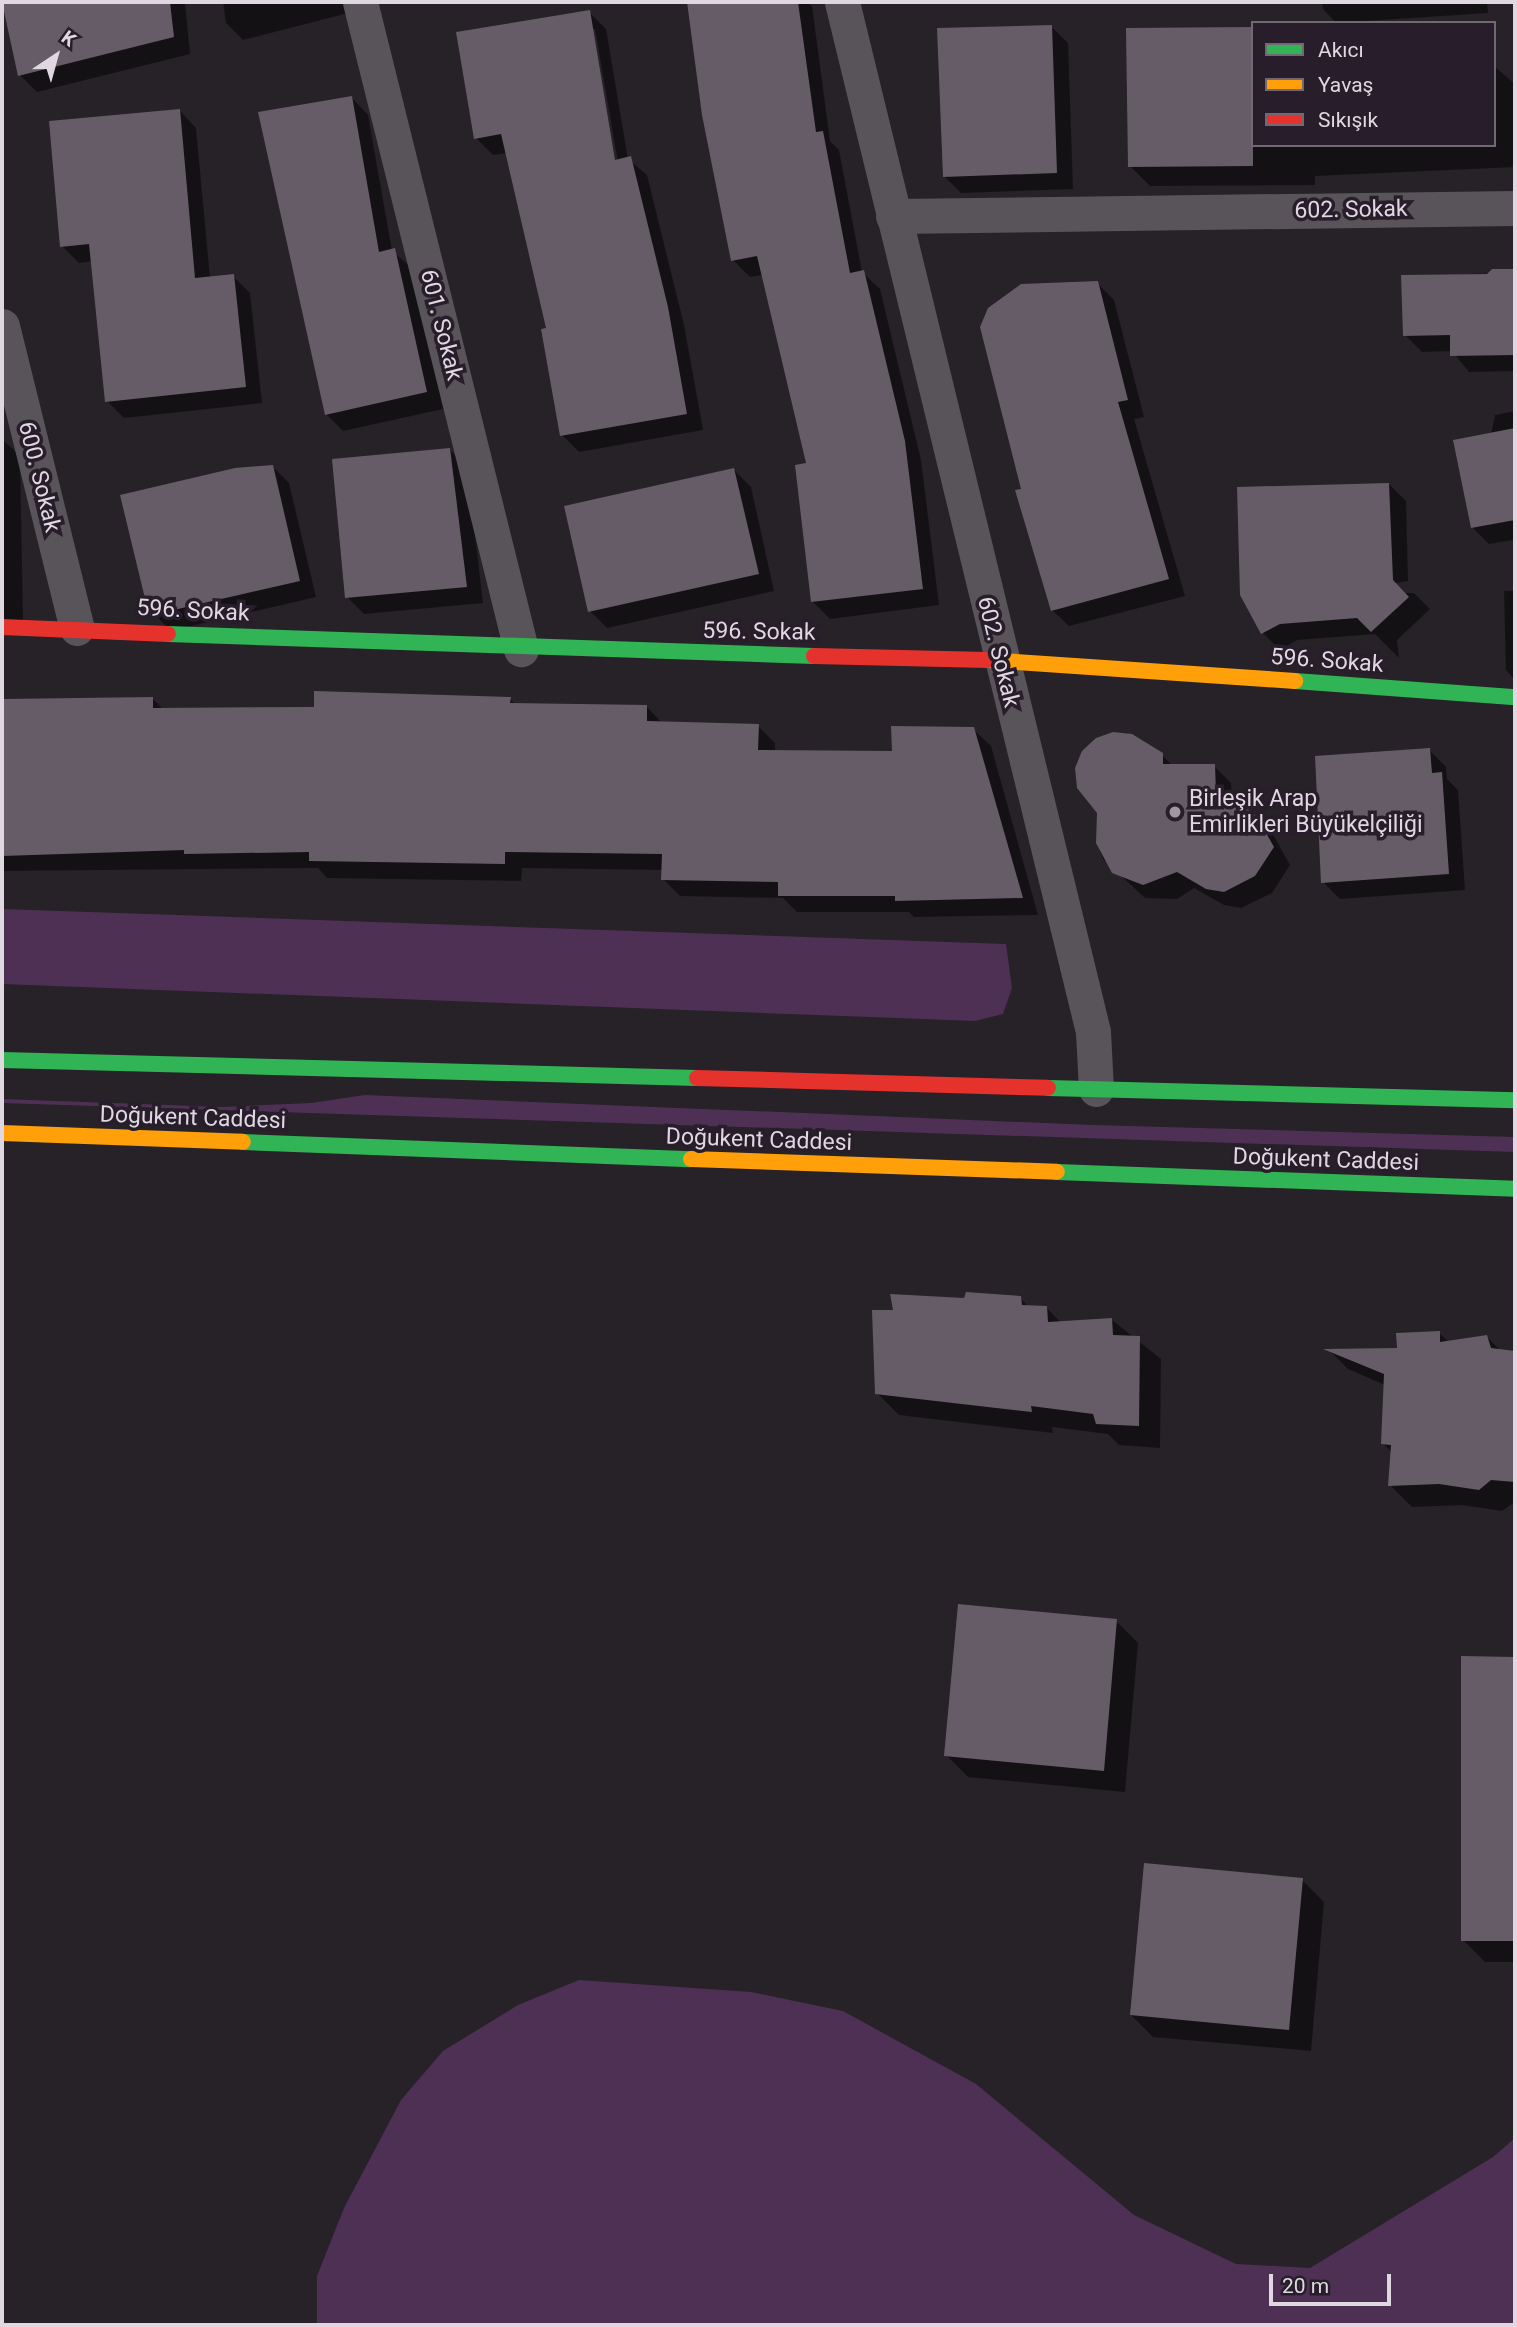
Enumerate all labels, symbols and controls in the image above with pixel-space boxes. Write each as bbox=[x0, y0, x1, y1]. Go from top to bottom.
north arrow bbox=[21, 21, 91, 91]
legend bbox=[1251, 21, 1496, 147]
text: K bbox=[57, 26, 80, 51]
text: Akıcı bbox=[1318, 38, 1364, 62]
text: Yavaş bbox=[1318, 73, 1373, 97]
text: Sıkışık bbox=[1318, 108, 1378, 132]
street label: 602. Sokak bbox=[1294, 195, 1408, 225]
street label: 601. Sokak bbox=[414, 267, 468, 383]
street label: 600. Sokak bbox=[12, 419, 66, 535]
street label: 596. Sokak bbox=[136, 594, 250, 628]
street label: 602. Sokak bbox=[971, 594, 1025, 710]
street label: 596. Sokak bbox=[702, 617, 816, 647]
street label: 596. Sokak bbox=[1270, 643, 1384, 679]
place label: Birleşik Arap Emirlikleri Büyükelçiliği bbox=[1189, 785, 1422, 839]
marker: Birleşik Arap Emirlikleri Büyükelçiliği bbox=[1167, 804, 1183, 820]
street label: Doğukent Caddesi bbox=[99, 1101, 287, 1135]
street label: Doğukent Caddesi bbox=[665, 1123, 853, 1157]
street label: Doğukent Caddesi bbox=[1232, 1143, 1420, 1177]
scale bar bbox=[1272, 2260, 1394, 2304]
text: 20 m bbox=[1282, 2274, 1329, 2298]

